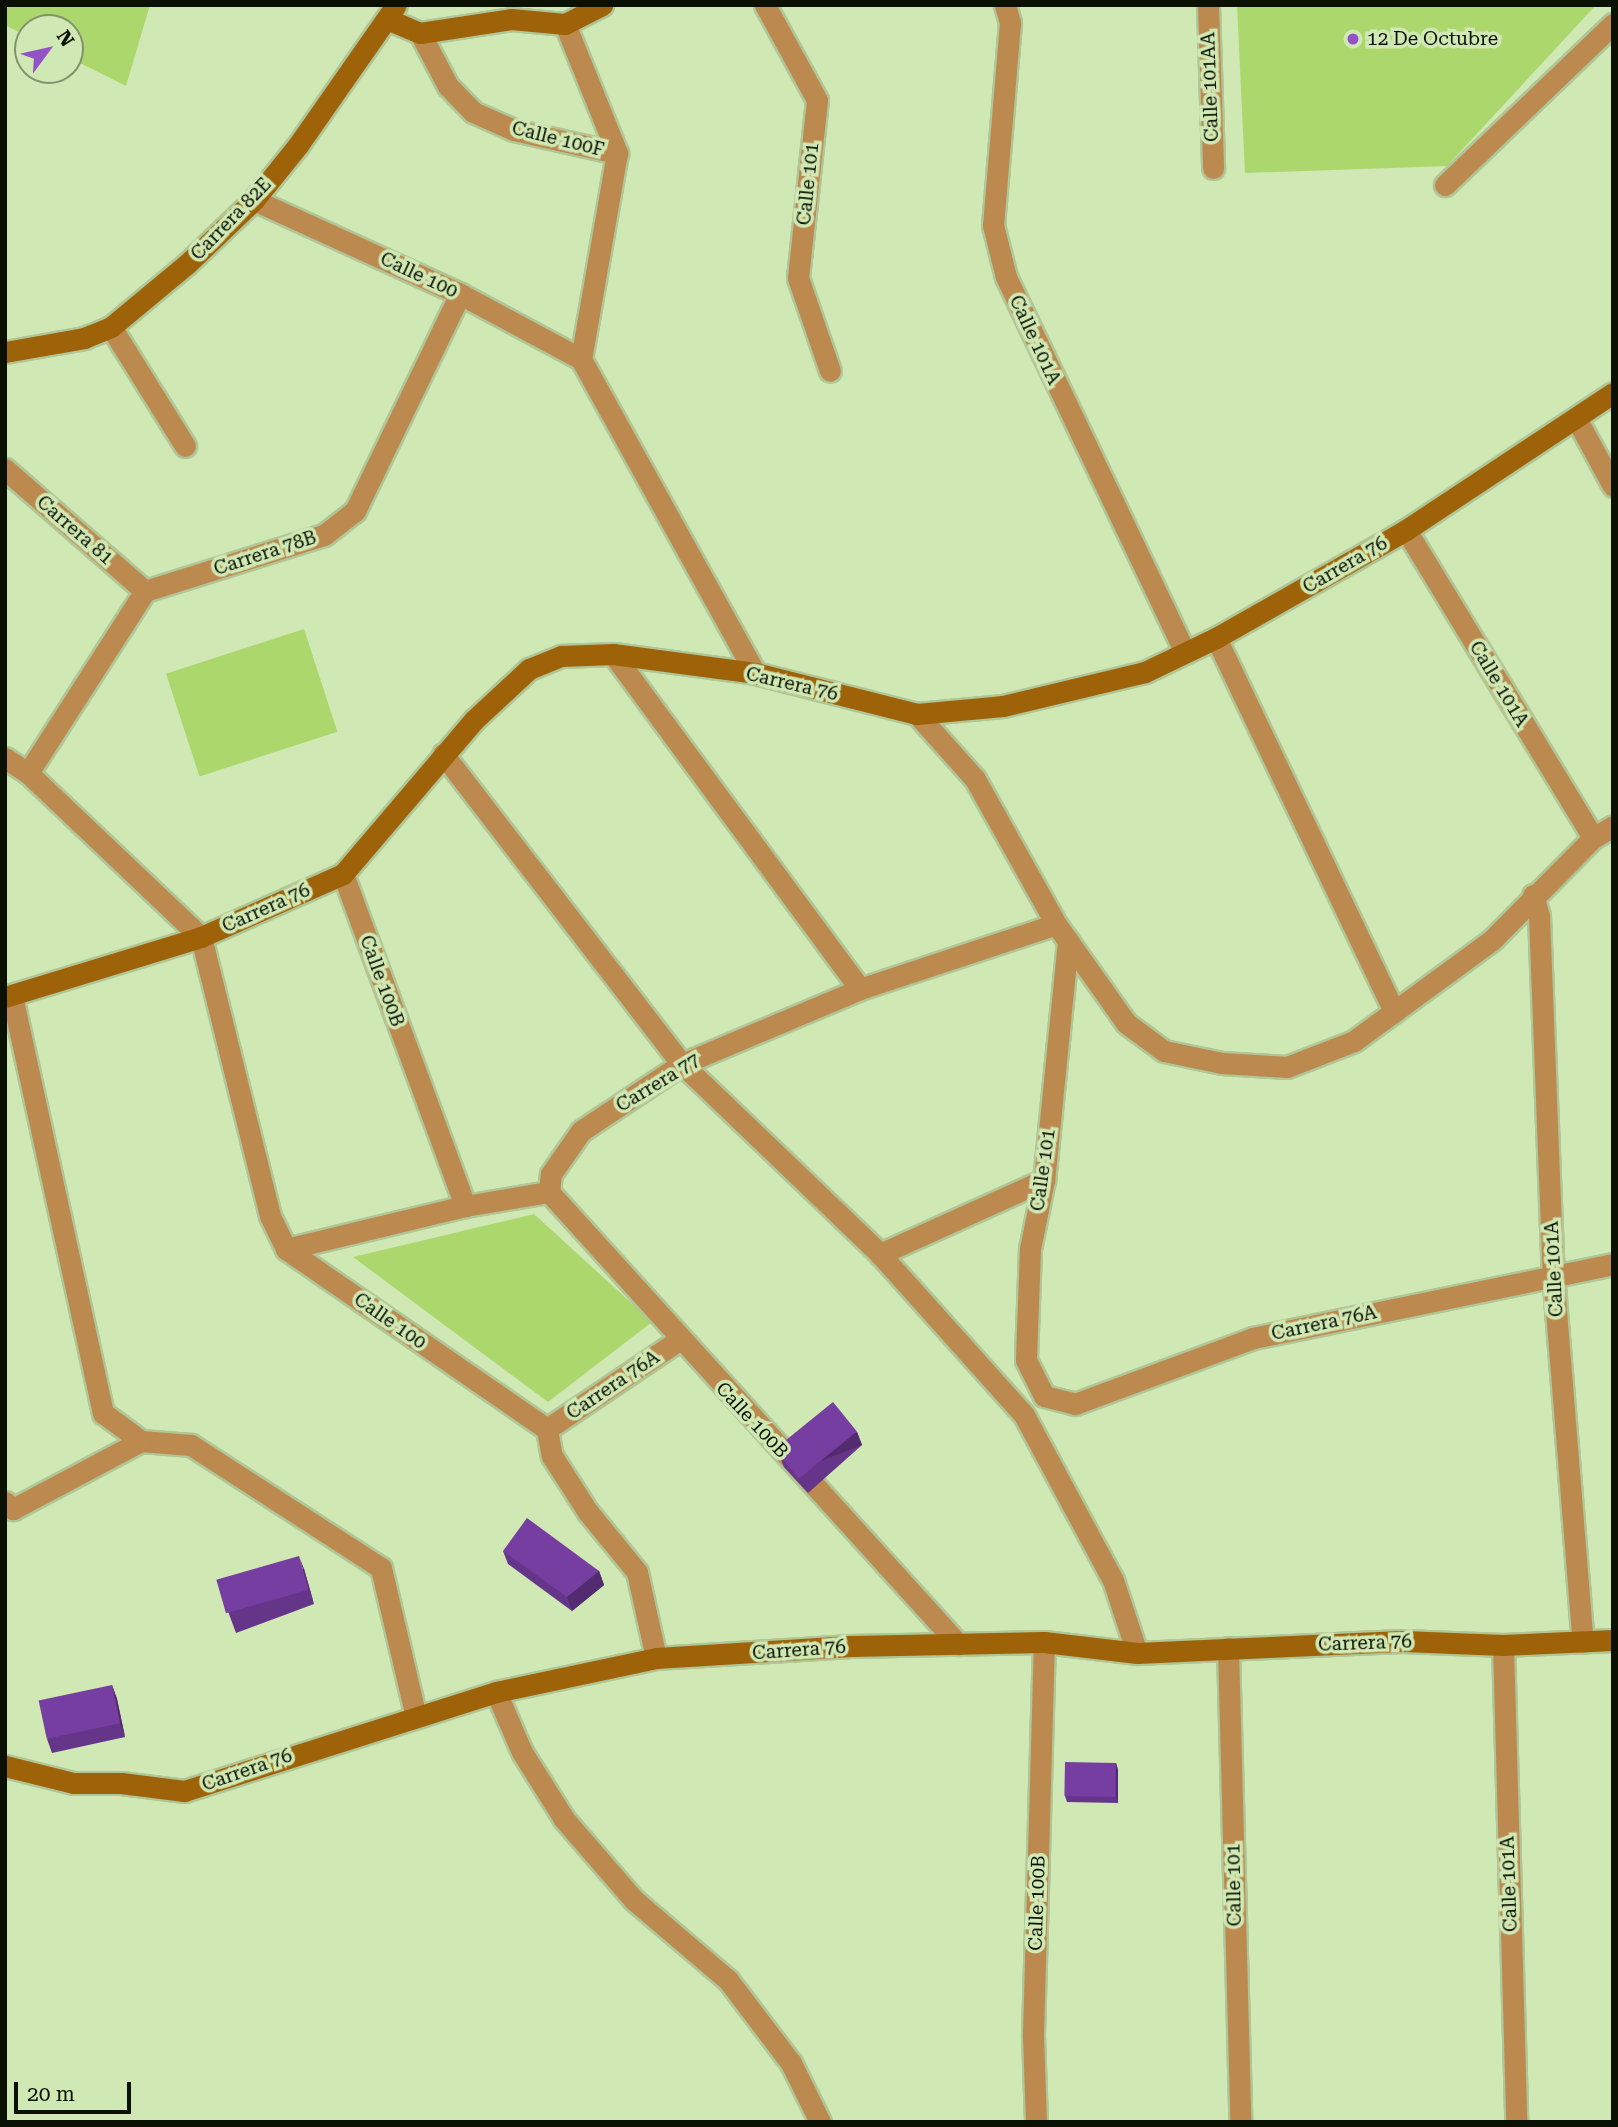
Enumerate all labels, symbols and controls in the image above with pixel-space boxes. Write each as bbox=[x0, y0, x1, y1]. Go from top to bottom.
north arrow bbox=[14, 14, 84, 84]
text: N bbox=[52, 26, 79, 51]
place label: 12 De Octubre bbox=[1367, 28, 1498, 50]
marker: 12 De Octubre bbox=[1345, 31, 1361, 47]
street label: Calle 101AA bbox=[1197, 32, 1223, 142]
street label: Calle 100F bbox=[510, 117, 606, 161]
street label: Calle 101 bbox=[792, 142, 824, 226]
street label: Carrera 82E bbox=[186, 173, 276, 265]
street label: Calle 100 bbox=[377, 247, 461, 303]
street label: Calle 101A bbox=[1004, 292, 1066, 388]
street label: Carrera 81 bbox=[32, 491, 118, 569]
street label: Carrera 78B bbox=[211, 526, 319, 580]
street label: Carrera 76 bbox=[1299, 532, 1391, 598]
street label: Calle 101A bbox=[1464, 637, 1534, 731]
street label: Carrera 76 bbox=[744, 662, 840, 706]
street label: Carrera 76 bbox=[219, 879, 313, 937]
street label: Calle 100B bbox=[355, 932, 409, 1030]
street label: Carrera 77 bbox=[612, 1049, 704, 1117]
street label: Calle 101 bbox=[1026, 1127, 1060, 1213]
street label: Calle 101A bbox=[1540, 1220, 1568, 1318]
street label: Calle 100 bbox=[350, 1288, 430, 1354]
street label: Carrera 76A bbox=[1269, 1301, 1379, 1345]
street label: Carrera 76A bbox=[562, 1346, 664, 1424]
street label: Calle 100B bbox=[711, 1377, 793, 1463]
street label: Carrera 76 bbox=[1318, 1630, 1412, 1656]
street label: Carrera 76 bbox=[751, 1635, 847, 1665]
street label: Carrera 76 bbox=[199, 1744, 295, 1796]
street label: Calle 101A bbox=[1496, 1836, 1522, 1932]
street label: Calle 101 bbox=[1222, 1843, 1246, 1927]
street label: Calle 100B bbox=[1024, 1855, 1050, 1951]
scale bar bbox=[18, 2068, 135, 2112]
text: 20 m bbox=[27, 2082, 75, 2106]

